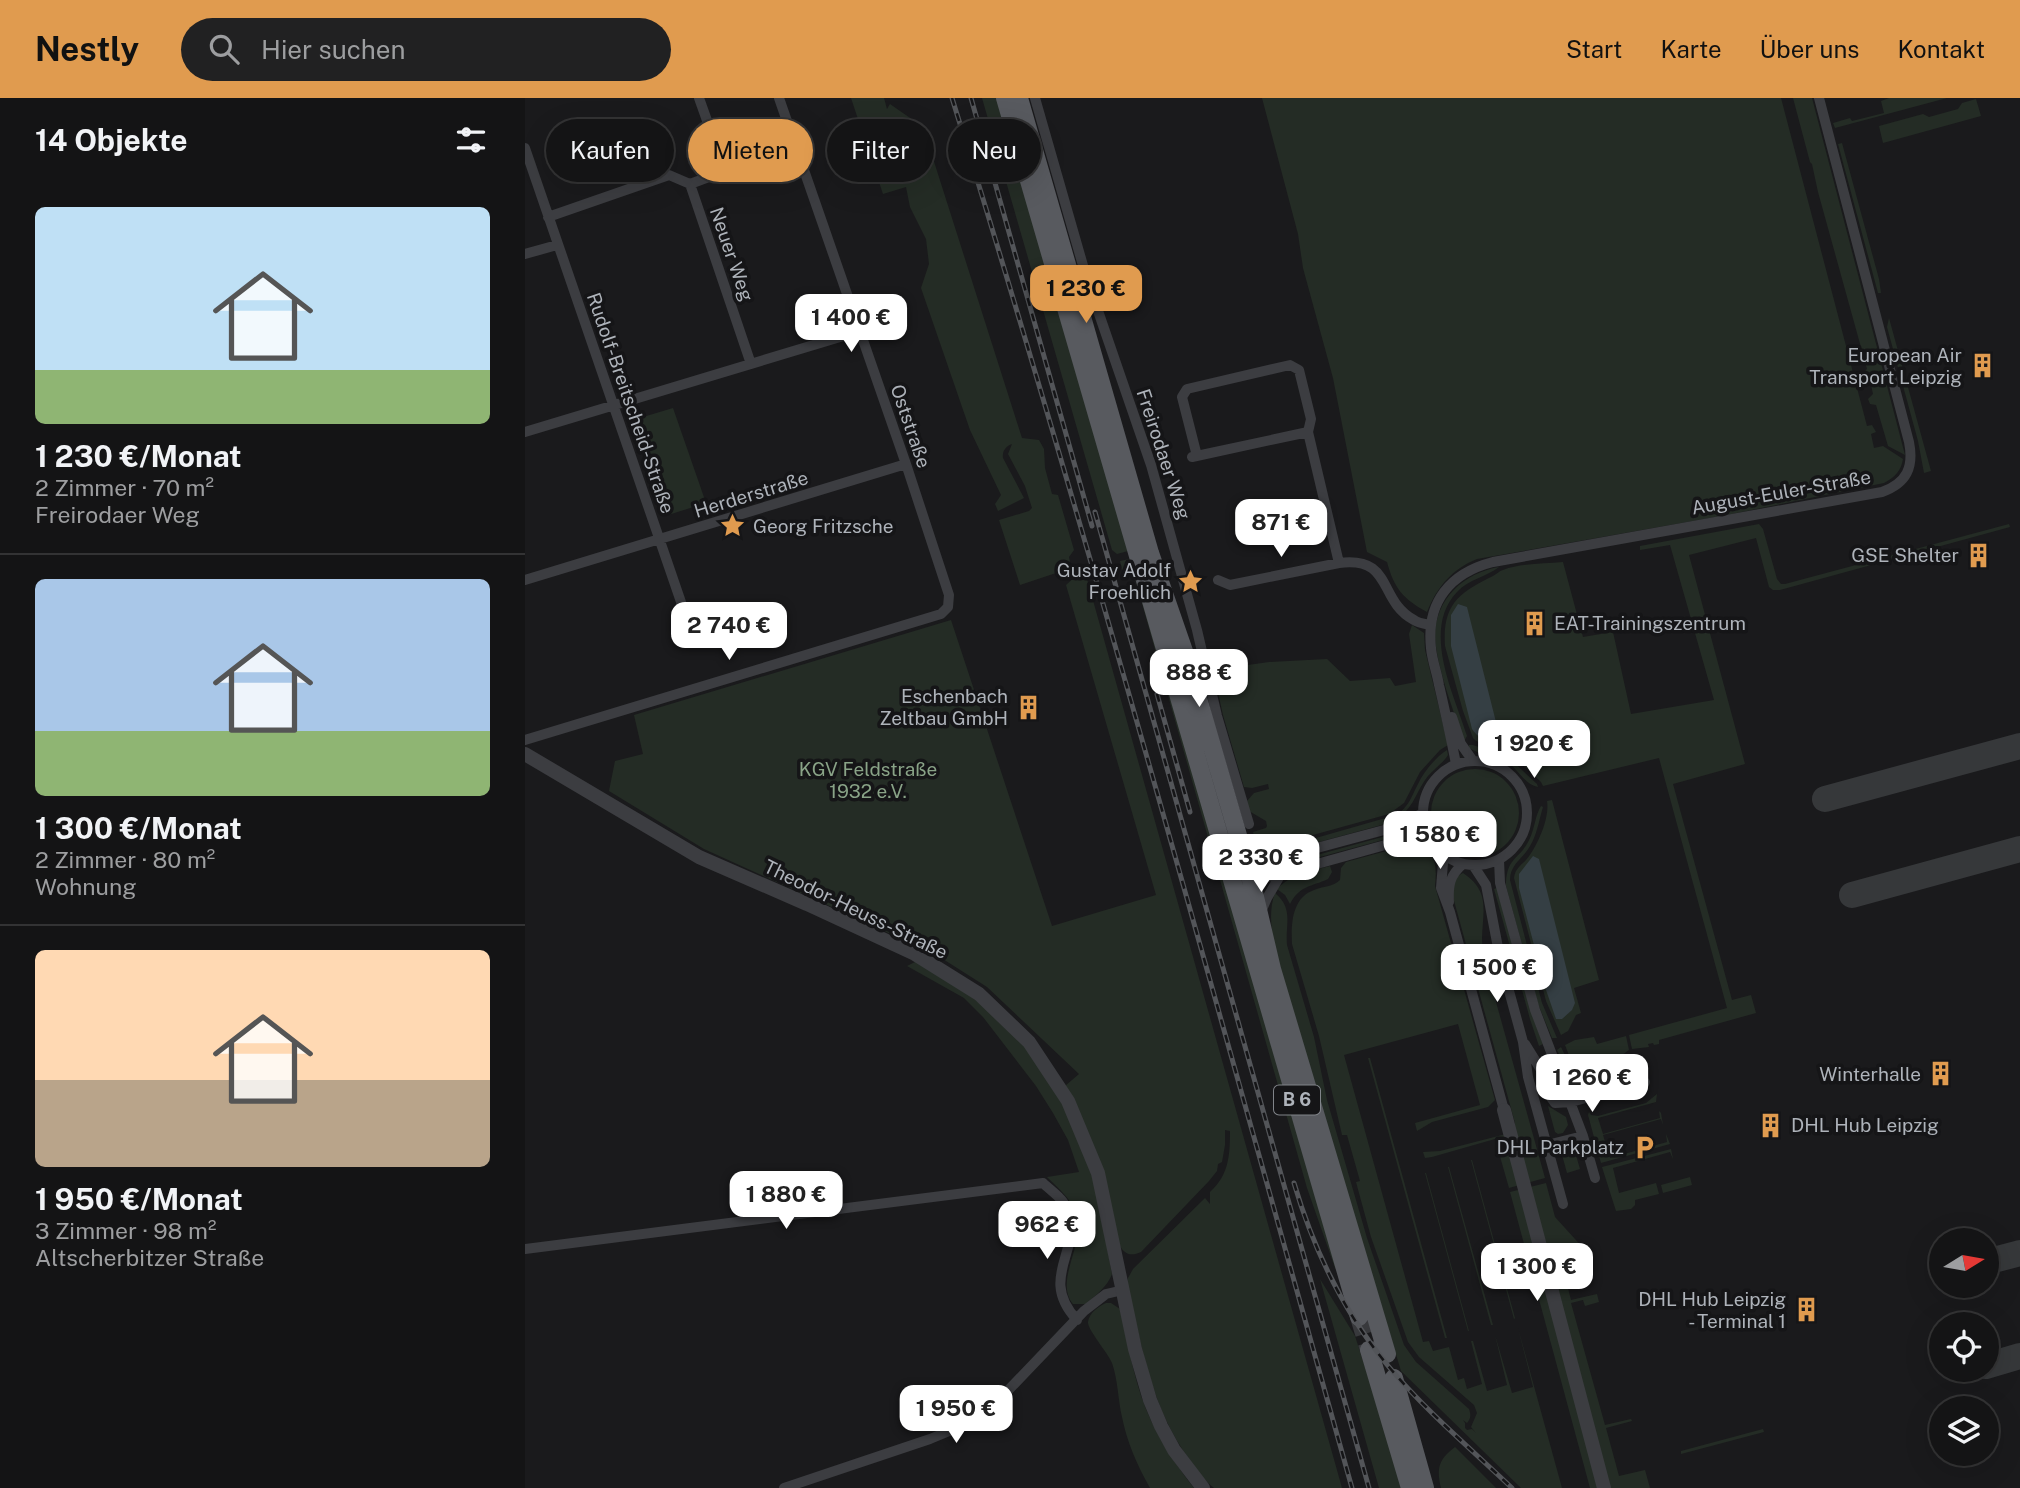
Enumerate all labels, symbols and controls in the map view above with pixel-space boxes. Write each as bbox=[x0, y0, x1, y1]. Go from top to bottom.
search box bbox=[181, 18, 671, 81]
text: Nestly bbox=[35, 30, 139, 68]
icon: search bbox=[205, 30, 243, 68]
text: Hier suchen bbox=[261, 34, 405, 65]
text: Start bbox=[1566, 35, 1622, 63]
text: Karte bbox=[1660, 35, 1722, 63]
text: Über uns bbox=[1760, 35, 1859, 63]
text: Kontakt bbox=[1897, 35, 1985, 63]
chip: Kaufen bbox=[546, 119, 674, 182]
chip: Mieten bbox=[688, 119, 813, 182]
chip: Filter bbox=[827, 119, 934, 182]
chip: Neu bbox=[948, 119, 1041, 182]
icon: filters bbox=[452, 121, 490, 159]
text: 14 Objekte bbox=[35, 122, 188, 158]
street label: Neuer Weg bbox=[706, 204, 758, 304]
icon: home bbox=[200, 253, 326, 379]
pin: 1 230 € bbox=[1021, 266, 1151, 325]
text: 1 230 € bbox=[1046, 274, 1126, 301]
street label: Rudolf-Breitscheid-Straße bbox=[583, 290, 679, 516]
pin: 1 400 € bbox=[786, 294, 916, 354]
text: 1 400 € bbox=[811, 303, 891, 330]
place label: European Air Transport Leipzig bbox=[1809, 344, 1962, 388]
building icon: European Air Transport Leipzig bbox=[1968, 352, 1996, 380]
street label: Oststraße bbox=[886, 381, 936, 471]
street label: Freirodaer Weg bbox=[1132, 386, 1196, 522]
text: 1 230 €/Monat bbox=[35, 438, 242, 474]
street label: August-Euler-Straße bbox=[1690, 465, 1872, 519]
street label: Herderstraße bbox=[691, 466, 811, 522]
text: 2 Zimmer · 70 m² bbox=[35, 474, 214, 501]
pin: 871 € bbox=[1232, 500, 1330, 559]
text: Freirodaer Weg bbox=[35, 501, 200, 528]
text: 871 € bbox=[1251, 508, 1311, 535]
place icon: Georg Fritzsche bbox=[719, 512, 747, 540]
place label: Georg Fritzsche bbox=[753, 515, 893, 537]
building icon: GSE Shelter bbox=[1965, 541, 1993, 569]
place label: GSE Shelter bbox=[1851, 544, 1959, 566]
place label: Gustav Adolf Froehlich bbox=[1057, 559, 1171, 603]
place icon: Gustav Adolf Froehlich bbox=[1177, 567, 1205, 595]
pin: 2 740 € bbox=[664, 602, 794, 662]
building icon: EAT-Trainingszentrum bbox=[1520, 609, 1548, 637]
text: 2 740 € bbox=[687, 611, 771, 638]
place label: EAT-Trainingszentrum bbox=[1554, 612, 1746, 634]
icon: home bbox=[200, 625, 326, 751]
pin: 888 € bbox=[1150, 650, 1248, 709]
text: 888 € bbox=[1166, 658, 1232, 685]
place label: Eschenbach Zeltbau GmbH bbox=[880, 685, 1008, 729]
building icon: Eschenbach Zeltbau GmbH bbox=[1014, 693, 1042, 721]
pin: 1 920 € bbox=[1469, 720, 1599, 780]
text: 1 920 € bbox=[1494, 729, 1574, 756]
park label: KGV Feldstraße 1932 e.V. bbox=[799, 758, 937, 802]
text: 1 300 €/Monat bbox=[35, 810, 242, 846]
pin: 1 580 € bbox=[1375, 812, 1505, 871]
text: 1 580 € bbox=[1400, 820, 1480, 847]
pin: 2 330 € bbox=[1196, 834, 1326, 894]
text: 2 330 € bbox=[1218, 843, 1304, 870]
text: 2 Zimmer · 80 m² bbox=[35, 846, 215, 873]
street label: Theodor-Heuss-Straße bbox=[761, 855, 951, 963]
text: Wohnung bbox=[35, 873, 137, 900]
pin: 1 500 € bbox=[1432, 944, 1562, 1004]
text: 1 500 € bbox=[1457, 953, 1537, 980]
icon: home bbox=[200, 996, 326, 1122]
pin: 1 260 € bbox=[1527, 1054, 1657, 1114]
building icon: Winterhalle bbox=[1927, 1060, 1955, 1088]
text: 1 260 € bbox=[1552, 1063, 1632, 1090]
place label: Winterhalle bbox=[1819, 1063, 1921, 1085]
road number: B 6 bbox=[1274, 1085, 1320, 1114]
building icon: DHL Hub Leipzig bbox=[1757, 1111, 1785, 1139]
place label: DHL Hub Leipzig bbox=[1791, 1114, 1939, 1136]
parking icon: DHL Parkplatz bbox=[1630, 1133, 1658, 1161]
place label: DHL Parkplatz bbox=[1497, 1136, 1624, 1158]
pin: 1 880 € bbox=[721, 1172, 851, 1231]
text: 1 880 € bbox=[746, 1180, 826, 1207]
text: 1 950 €/Monat bbox=[35, 1181, 243, 1217]
pin: 962 € bbox=[998, 1202, 1096, 1261]
text: 962 € bbox=[1014, 1210, 1080, 1237]
text: 3 Zimmer · 98 m² bbox=[35, 1217, 216, 1244]
north arrow bbox=[1929, 1228, 1999, 1298]
map controls bbox=[1929, 1228, 1999, 1466]
text: Altscherbitzer Straße bbox=[35, 1244, 264, 1271]
pin: 1 300 € bbox=[1472, 1244, 1602, 1303]
text: 1 300 € bbox=[1497, 1252, 1577, 1279]
place label: DHL Hub Leipzig - Terminal 1 bbox=[1638, 1288, 1786, 1332]
building icon: DHL Hub Leipzig - Terminal 1 bbox=[1792, 1296, 1820, 1324]
button: locate bbox=[1929, 1312, 1999, 1382]
pin: 1 950 € bbox=[891, 1386, 1021, 1445]
text: 1 950 € bbox=[916, 1394, 996, 1421]
button: layers bbox=[1929, 1396, 1999, 1466]

